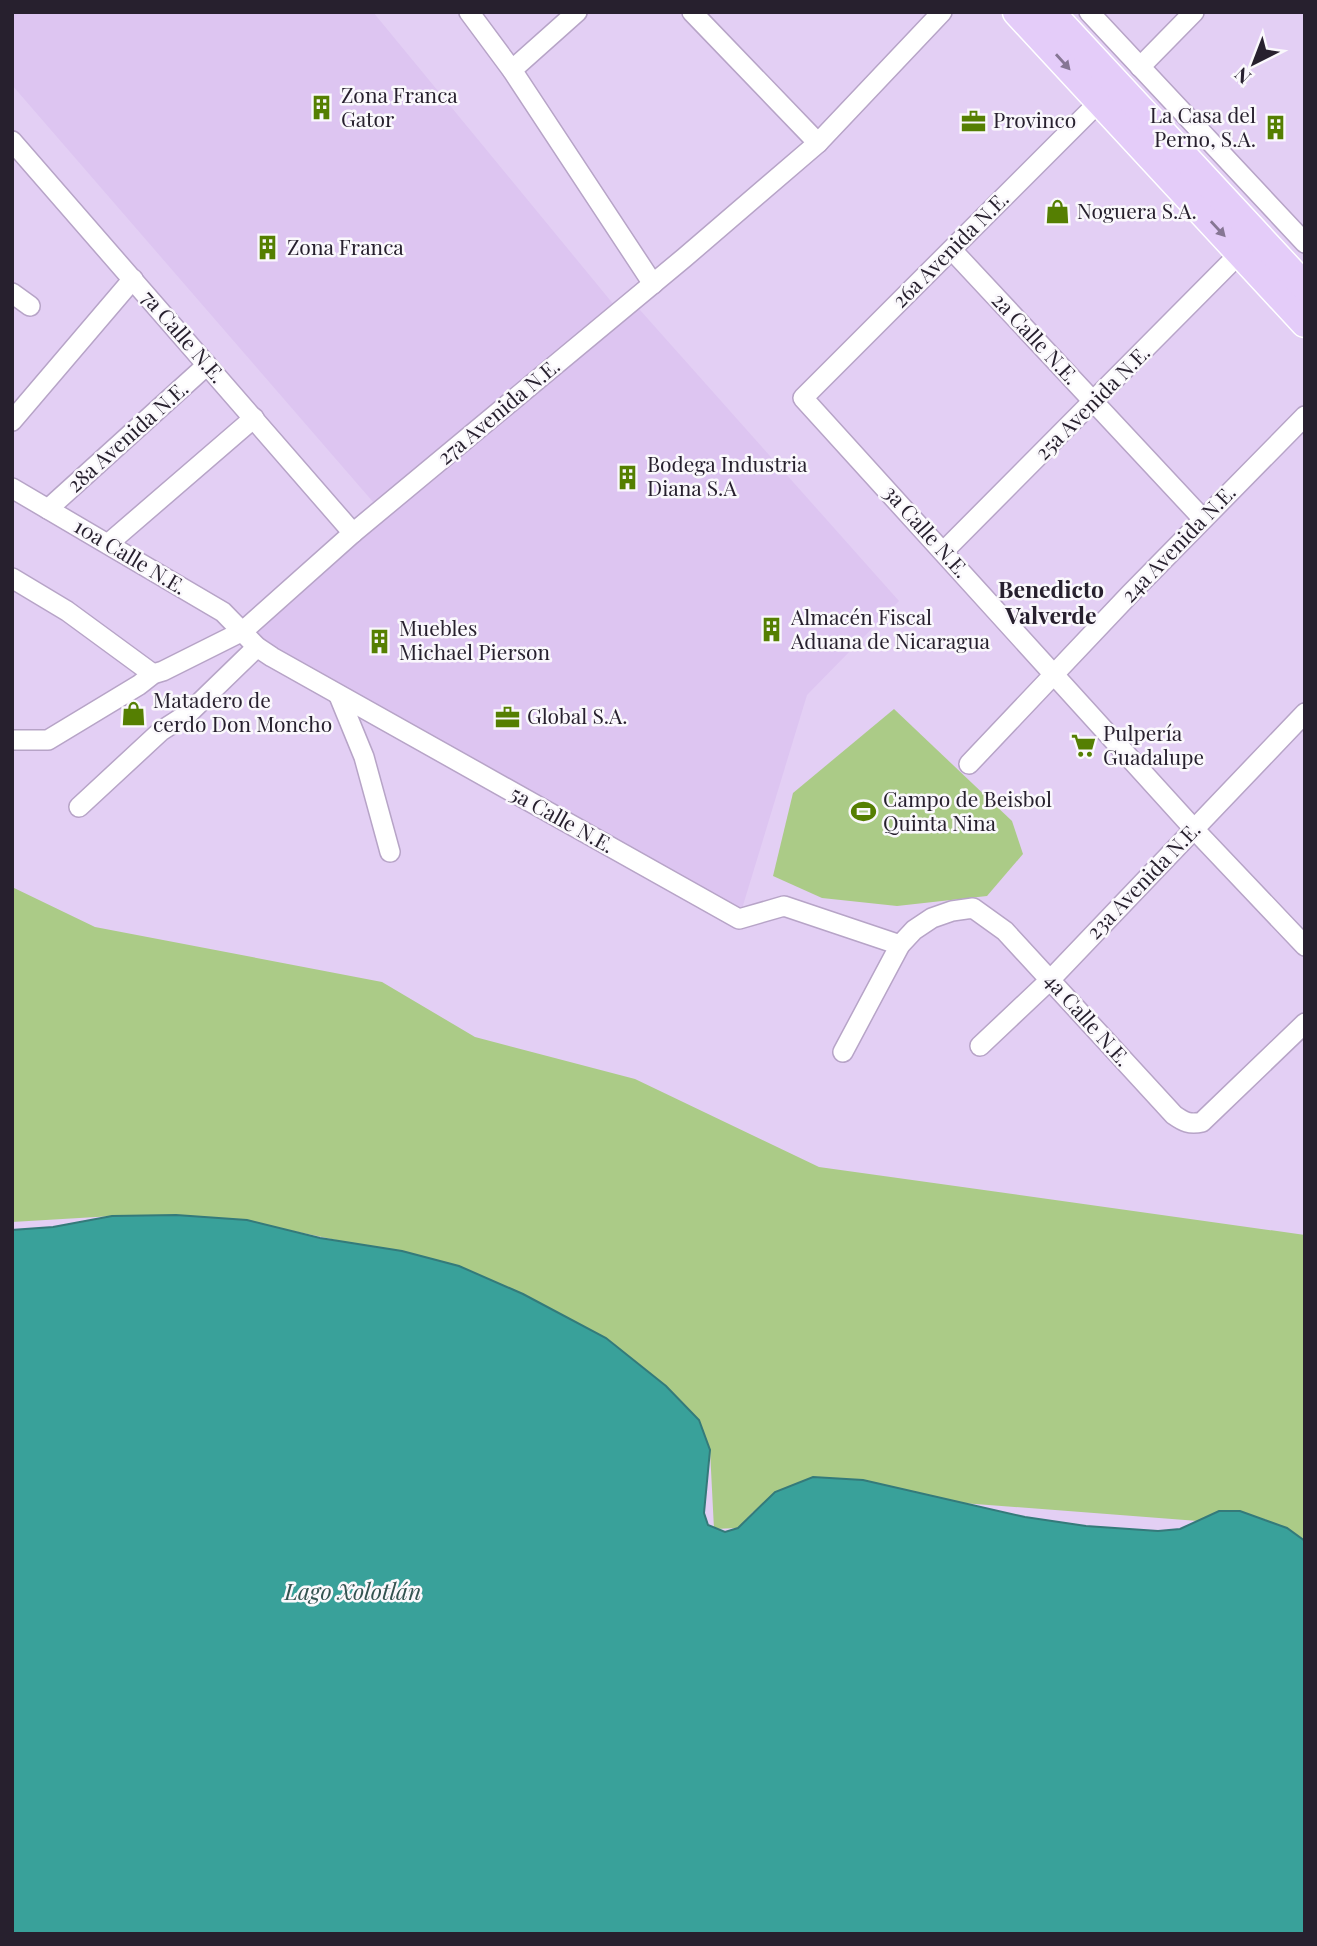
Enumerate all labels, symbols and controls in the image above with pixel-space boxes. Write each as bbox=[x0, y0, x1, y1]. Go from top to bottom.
north arrow bbox=[1219, 28, 1289, 98]
one-way arrow bbox=[1055, 54, 1070, 71]
text: N bbox=[1228, 62, 1256, 91]
place label: Zona Franca Gator bbox=[341, 80, 458, 132]
building icon: Zona Franca Gator bbox=[307, 94, 335, 122]
place label: La Casa del Perno, S.A. bbox=[1150, 100, 1256, 152]
place label: Provinco bbox=[993, 105, 1076, 133]
office icon: Provinco bbox=[959, 107, 987, 135]
building icon: La Casa del Perno, S.A. bbox=[1262, 114, 1290, 142]
street label: 26a Avenida N.E. bbox=[885, 184, 1014, 313]
place label: Noguera S.A. bbox=[1077, 196, 1197, 224]
shop icon: Noguera S.A. bbox=[1043, 198, 1071, 226]
one-way arrow bbox=[1210, 220, 1226, 238]
place label: Zona Franca bbox=[287, 232, 404, 260]
building icon: Zona Franca bbox=[253, 234, 281, 262]
street label: 7a Calle N.E. bbox=[136, 283, 233, 388]
street label: 2a Calle N.E. bbox=[987, 286, 1086, 390]
street label: 25a Avenida N.E. bbox=[1028, 338, 1155, 465]
street label: 27a Avenida N.E. bbox=[431, 351, 565, 470]
street label: 28a Avenida N.E. bbox=[60, 374, 193, 497]
place label: Bodega Industria Diana S.A bbox=[647, 449, 808, 501]
building icon: Bodega Industria Diana S.A bbox=[613, 463, 641, 491]
street label: 3a Calle N.E. bbox=[878, 478, 976, 583]
street label: 24a Avenida N.E. bbox=[1114, 478, 1241, 607]
street label: 10a Calle N.E. bbox=[70, 511, 192, 600]
district label: Benedicto Valverde bbox=[998, 573, 1104, 630]
place label: Almacén Fiscal Aduana de Nicaragua bbox=[790, 602, 991, 654]
place label: Muebles Michael Pierson bbox=[399, 613, 551, 665]
building icon: Almacén Fiscal Aduana de Nicaragua bbox=[757, 616, 785, 644]
building icon: Muebles Michael Pierson bbox=[365, 627, 393, 655]
place label: Matadero de cerdo Don Moncho bbox=[153, 685, 332, 737]
shop icon: Matadero de cerdo Don Moncho bbox=[119, 699, 147, 727]
place label: Global S.A. bbox=[527, 701, 628, 729]
office icon: Global S.A. bbox=[493, 703, 521, 731]
place label: Pulpería Guadalupe bbox=[1103, 718, 1204, 770]
supermarket icon: Pulpería Guadalupe bbox=[1069, 732, 1097, 760]
street label: 5a Calle N.E. bbox=[506, 778, 620, 858]
place label: Campo de Beisbol Quinta Nina bbox=[883, 784, 1052, 836]
sports icon: Campo de Beisbol Quinta Nina bbox=[849, 798, 877, 826]
street label: 23a Avenida N.E. bbox=[1080, 815, 1206, 944]
street label: 4a Calle N.E. bbox=[1039, 966, 1138, 1071]
water label: Lago Xolotlán bbox=[284, 1575, 421, 1606]

